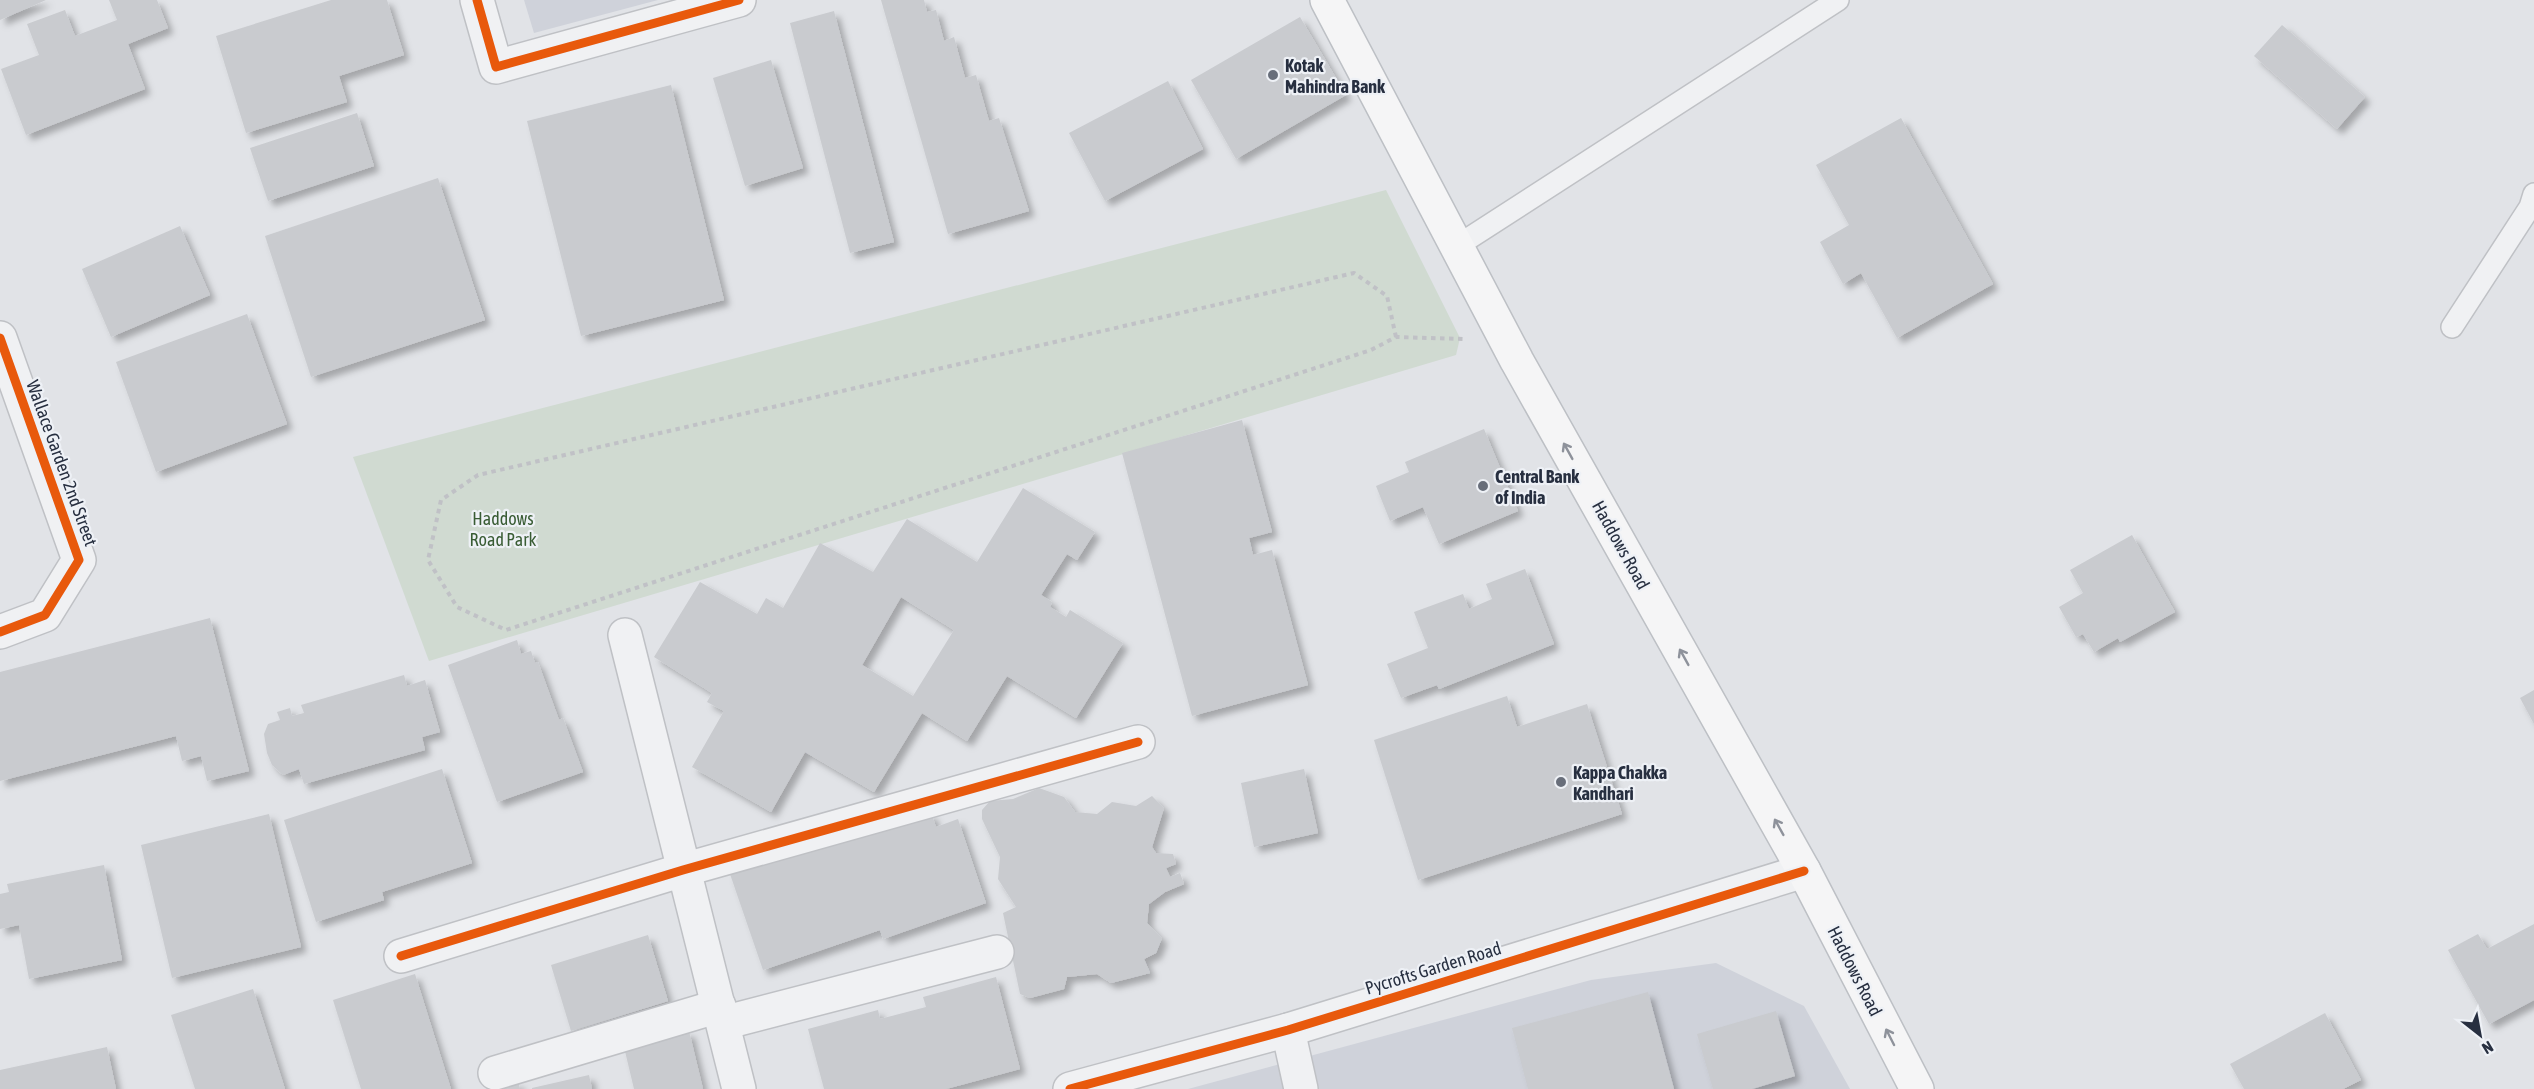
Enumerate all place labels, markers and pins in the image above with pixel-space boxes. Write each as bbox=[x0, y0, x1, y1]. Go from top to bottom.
place label: Kotak Mahindra Bank bbox=[1285, 55, 1386, 97]
marker: Kotak Mahindra Bank bbox=[1266, 68, 1280, 82]
place label: Central Bank of India bbox=[1495, 466, 1580, 508]
marker: Central Bank of India bbox=[1476, 479, 1490, 493]
place label: Kappa Chakka Kandhari bbox=[1573, 762, 1667, 804]
marker: Kappa Chakka Kandhari bbox=[1554, 775, 1568, 789]

